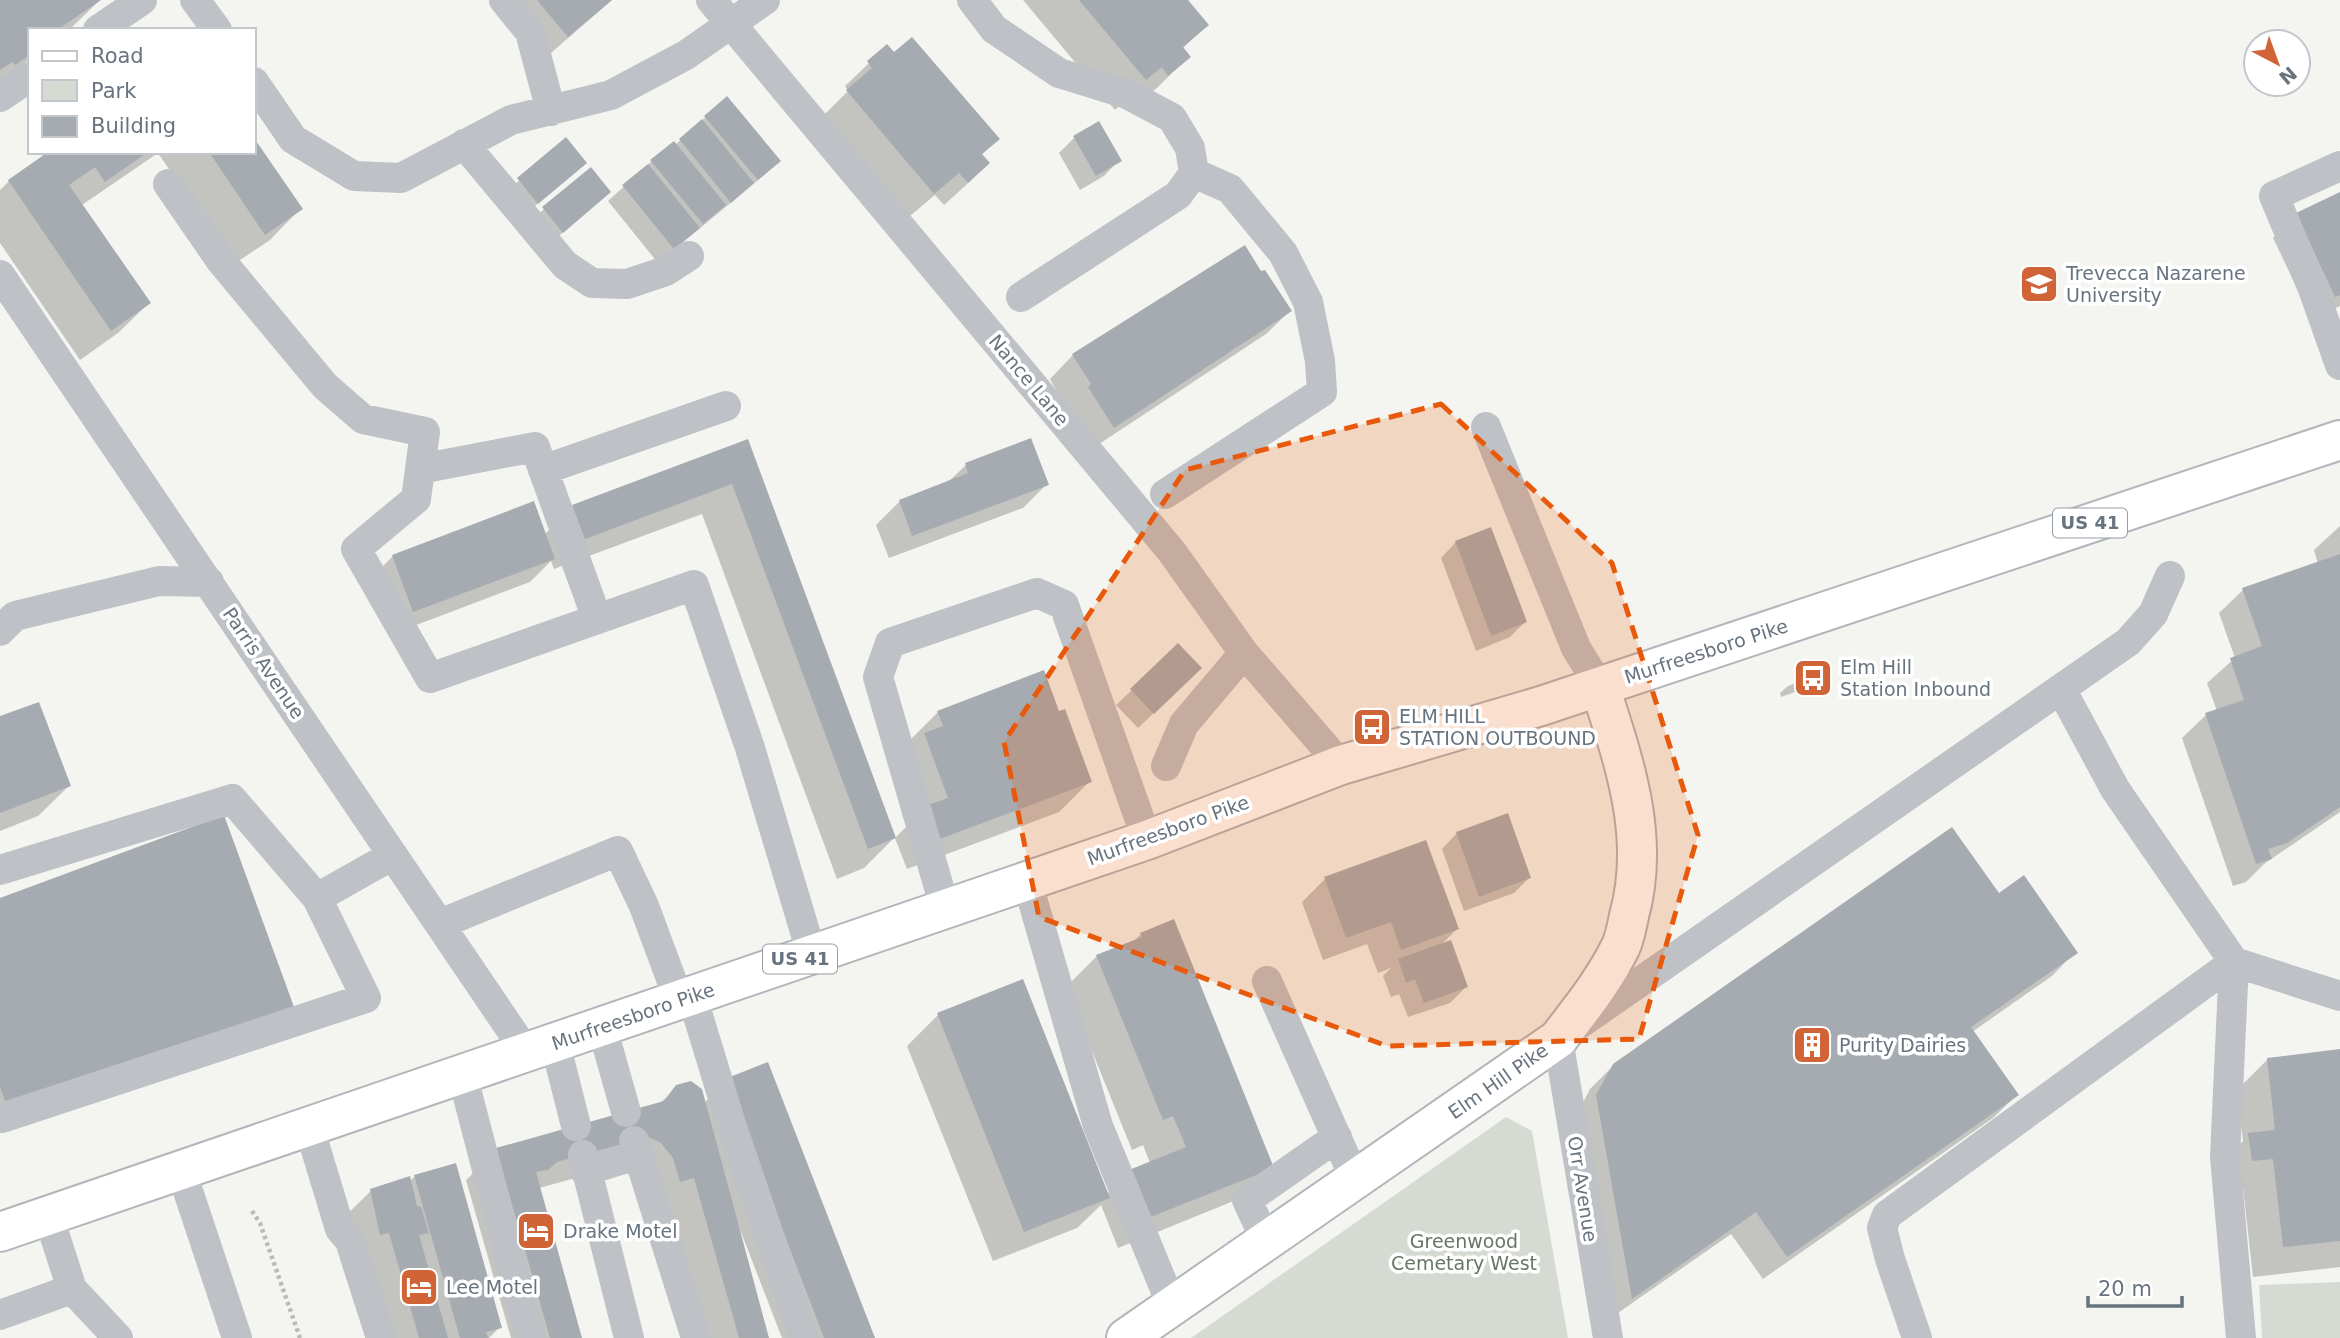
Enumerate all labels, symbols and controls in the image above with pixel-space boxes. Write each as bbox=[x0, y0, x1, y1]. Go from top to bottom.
legend bbox=[28, 28, 256, 154]
north arrow bbox=[2242, 28, 2312, 98]
text: Road bbox=[91, 44, 144, 68]
text: N bbox=[2275, 62, 2301, 89]
text: Park bbox=[91, 79, 137, 103]
text: Building bbox=[91, 114, 176, 138]
place label: Trevecca Nazarene University bbox=[2065, 262, 2246, 306]
school or university icon: Trevecca Nazarene University bbox=[2018, 263, 2060, 305]
street label: Nance Lane bbox=[985, 330, 1073, 430]
road number: US 41 bbox=[2053, 508, 2127, 538]
street label: Parris Avenue bbox=[219, 603, 309, 723]
street label: Murfreesboro Pike bbox=[1621, 614, 1791, 688]
place label: Elm Hill Station Inbound bbox=[1840, 656, 1991, 700]
bus stop icon: Elm Hill Station Inbound bbox=[1792, 657, 1834, 699]
place label: ELM HILL STATION OUTBOUND bbox=[1399, 705, 1596, 749]
bus stop icon: ELM HILL STATION OUTBOUND bbox=[1351, 706, 1393, 748]
street label: Murfreesboro Pike bbox=[1084, 790, 1252, 870]
road number: US 41 bbox=[763, 944, 837, 974]
street label: Murfreesboro Pike bbox=[549, 978, 717, 1054]
building icon: Purity Dairies bbox=[1791, 1024, 1833, 1066]
place label: Purity Dairies bbox=[1839, 1034, 1966, 1056]
street label: Elm Hill Pike bbox=[1444, 1039, 1552, 1123]
street label: Orr Avenue bbox=[1564, 1134, 1602, 1244]
hotel icon: Drake Motel bbox=[515, 1210, 557, 1252]
place label: Drake Motel bbox=[563, 1220, 678, 1242]
park label: Greenwood Cemetary West bbox=[1391, 1230, 1537, 1274]
scale bar bbox=[2088, 1264, 2182, 1308]
hotel icon: Lee Motel bbox=[398, 1266, 440, 1308]
place label: Lee Motel bbox=[446, 1276, 538, 1298]
text: 20 m bbox=[2098, 1277, 2152, 1301]

